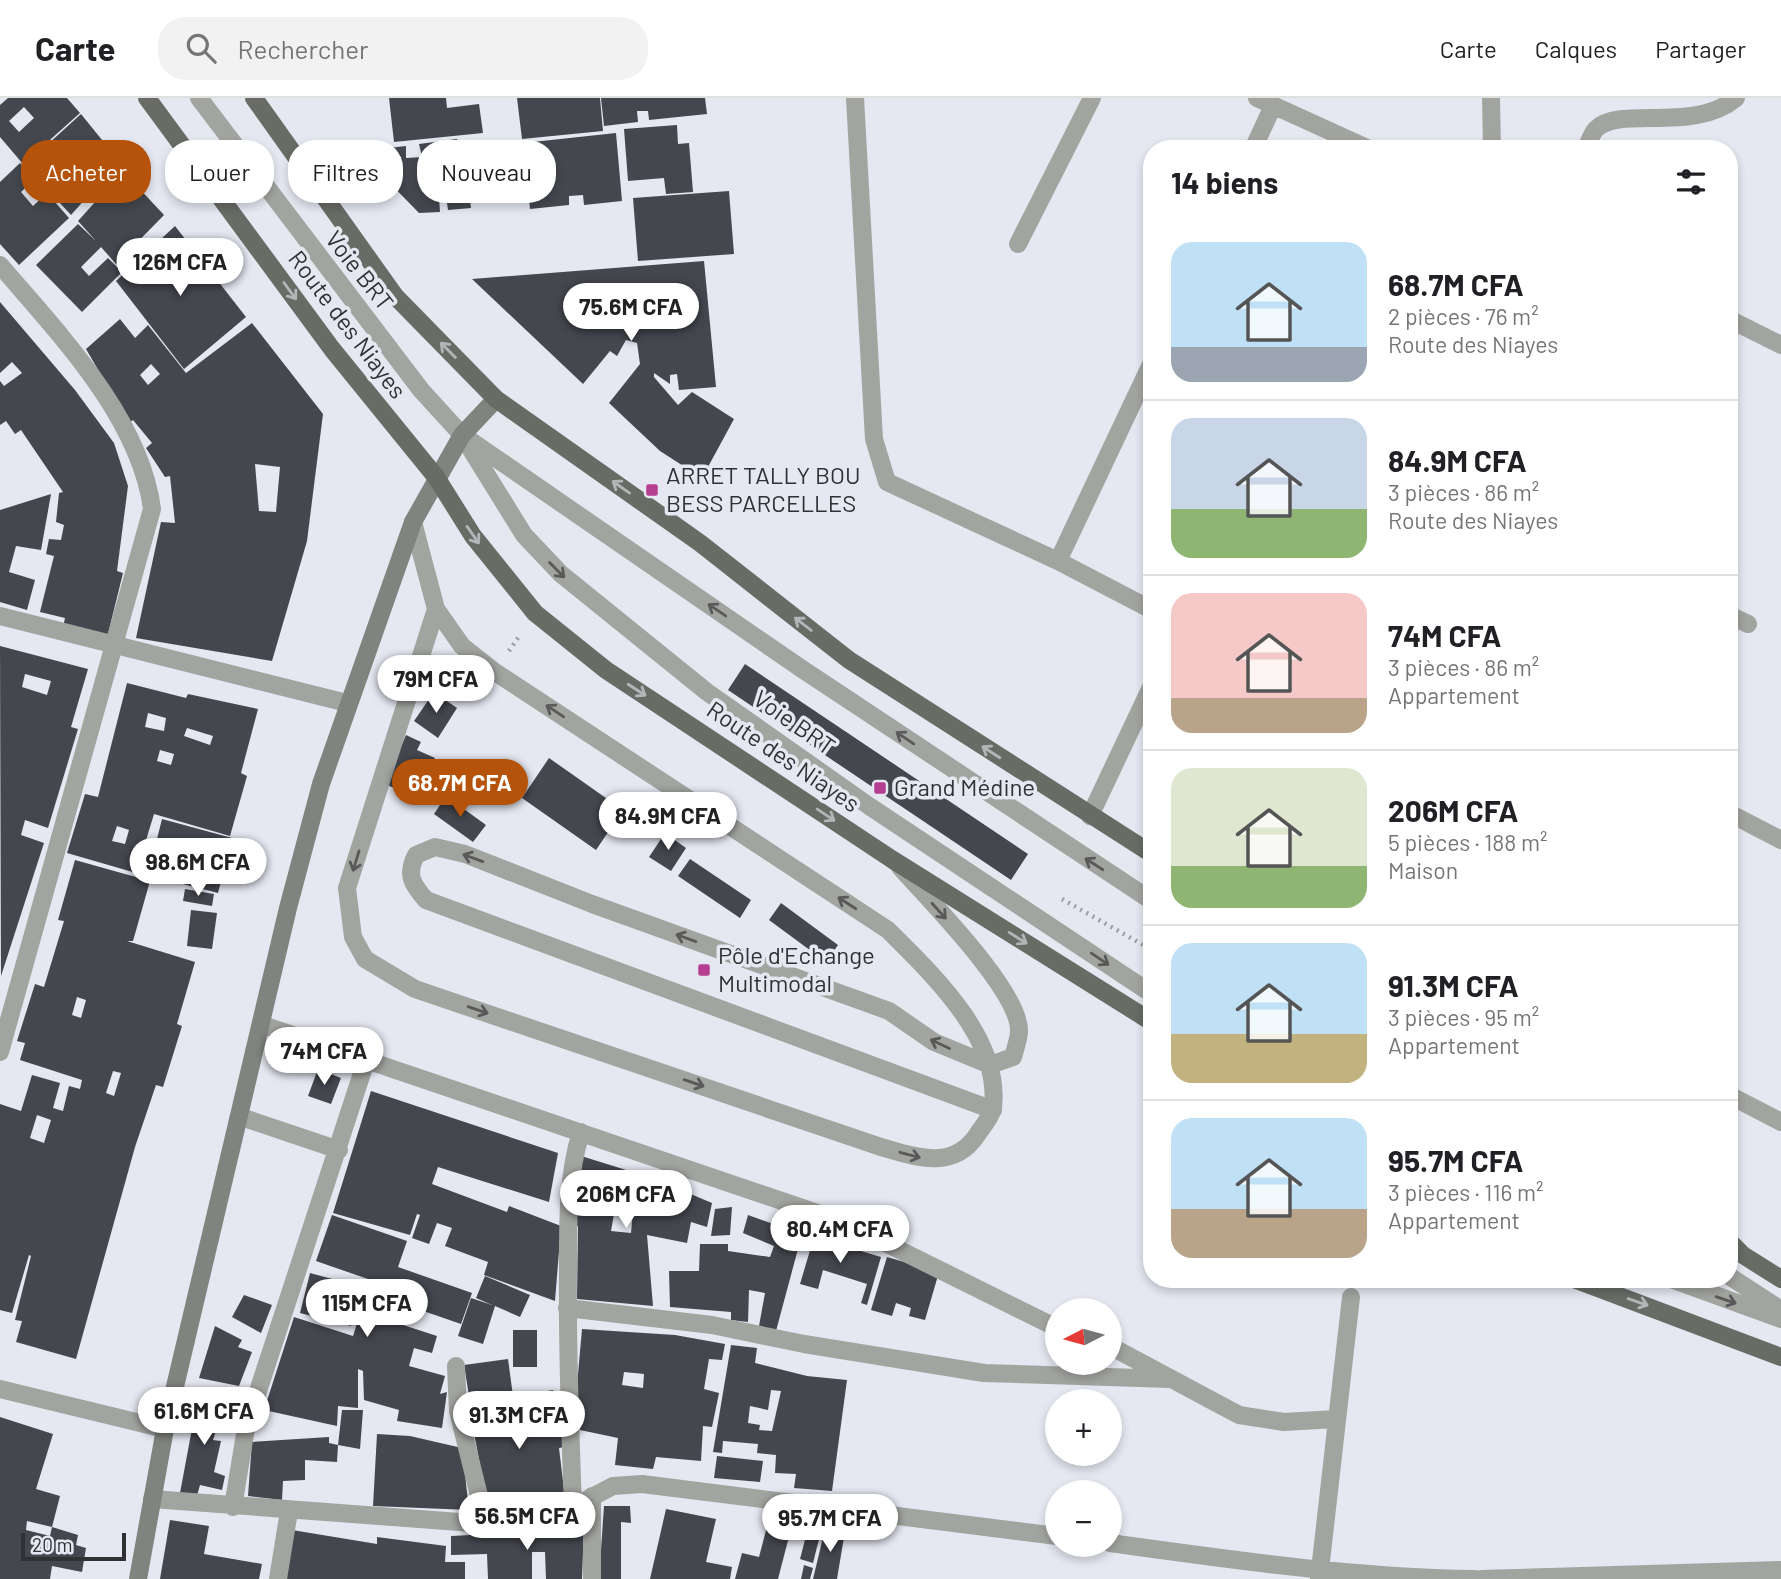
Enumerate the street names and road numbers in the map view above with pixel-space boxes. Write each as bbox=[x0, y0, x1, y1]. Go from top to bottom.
street label: Voie BRT bbox=[320, 224, 400, 316]
street label: Route des Niayes bbox=[283, 244, 413, 404]
street label: Voie BRT bbox=[748, 683, 841, 760]
street label: Route des Niayes bbox=[702, 694, 866, 817]

